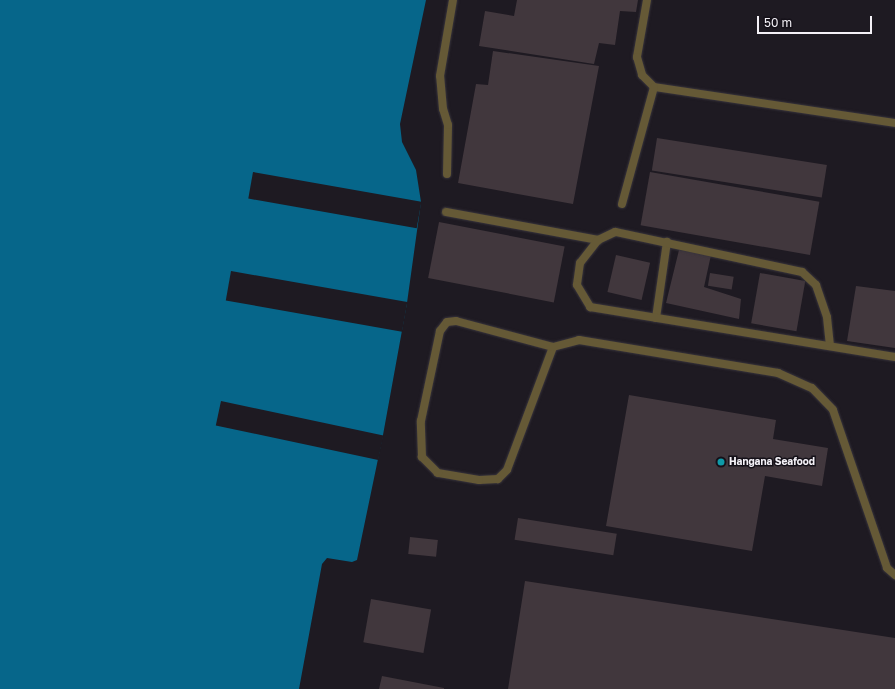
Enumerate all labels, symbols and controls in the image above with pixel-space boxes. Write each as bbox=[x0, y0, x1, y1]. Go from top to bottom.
scale bar bbox=[759, 8, 874, 34]
text: 50 m bbox=[764, 15, 792, 30]
place label: Hangana Seafood bbox=[729, 456, 815, 468]
marker: Hangana Seafood bbox=[716, 457, 726, 467]

